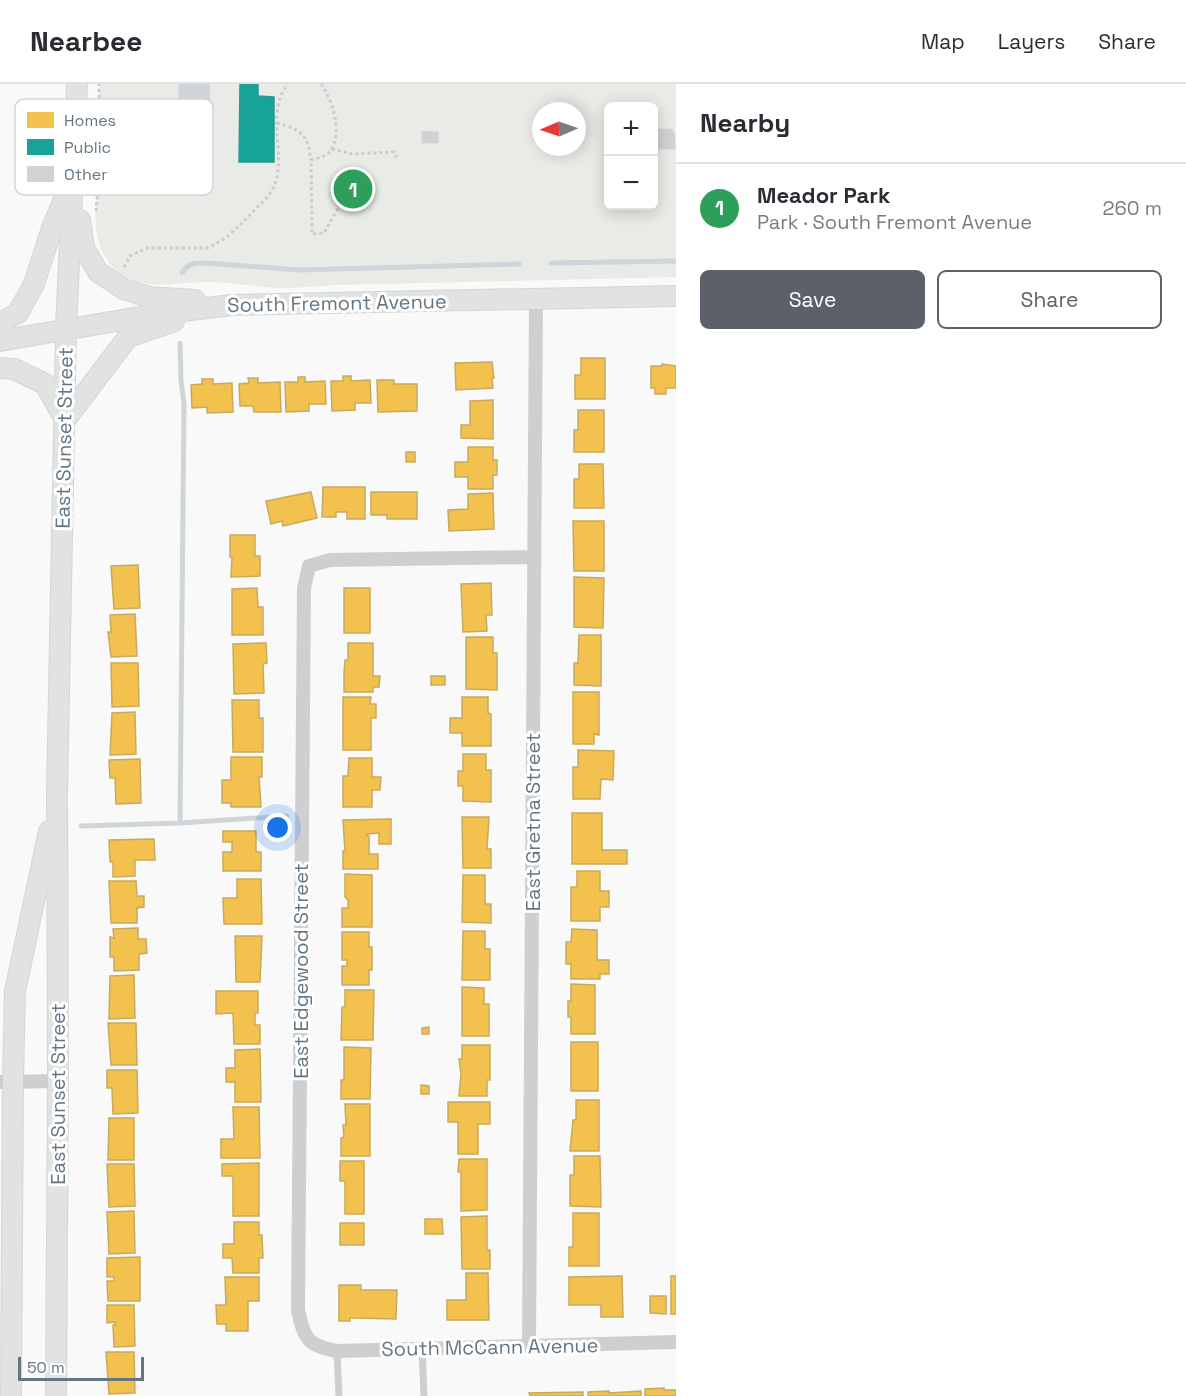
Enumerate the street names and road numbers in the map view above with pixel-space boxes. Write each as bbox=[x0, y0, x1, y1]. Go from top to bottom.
street label: South Fremont Avenue bbox=[227, 288, 447, 318]
street label: East Sunset Street bbox=[49, 347, 79, 529]
street label: East Gretna Street bbox=[520, 733, 546, 911]
street label: East Edgewood Street bbox=[288, 863, 314, 1079]
street label: East Sunset Street bbox=[45, 1003, 71, 1185]
street label: South McCann Avenue bbox=[381, 1332, 599, 1362]

